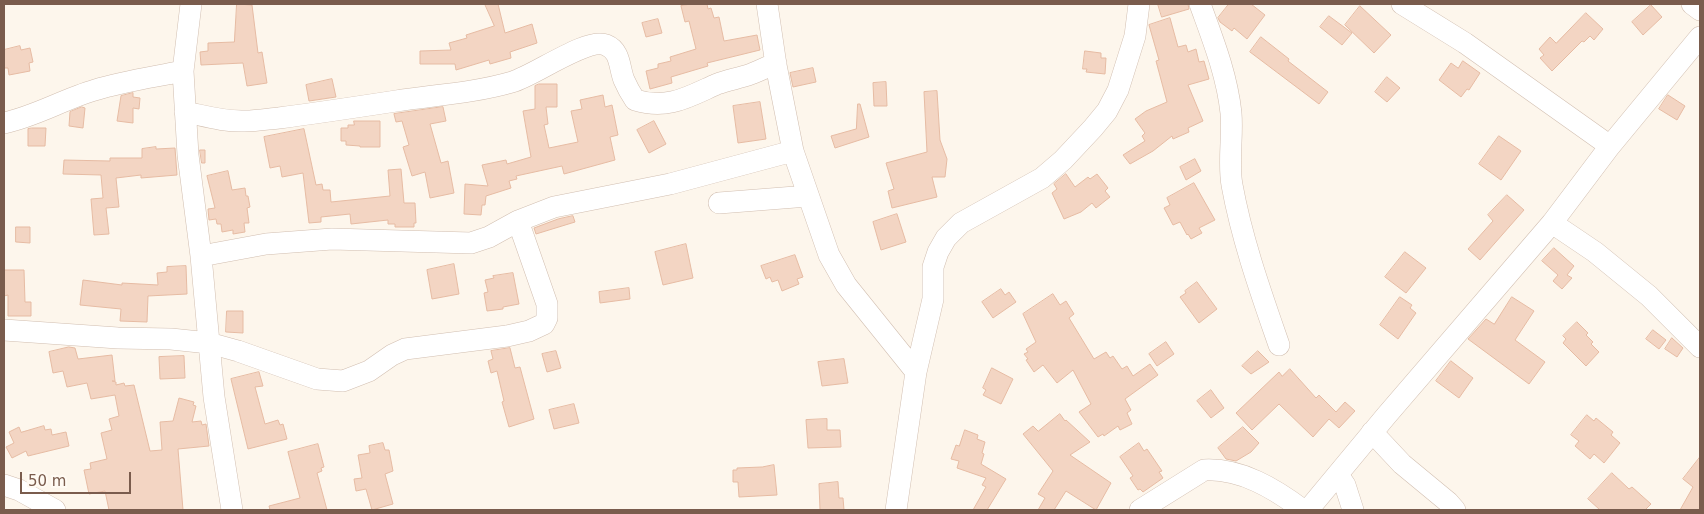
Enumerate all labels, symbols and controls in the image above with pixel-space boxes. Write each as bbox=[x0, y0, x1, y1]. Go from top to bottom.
scale bar bbox=[22, 462, 134, 494]
text: 50 m bbox=[28, 472, 66, 490]

